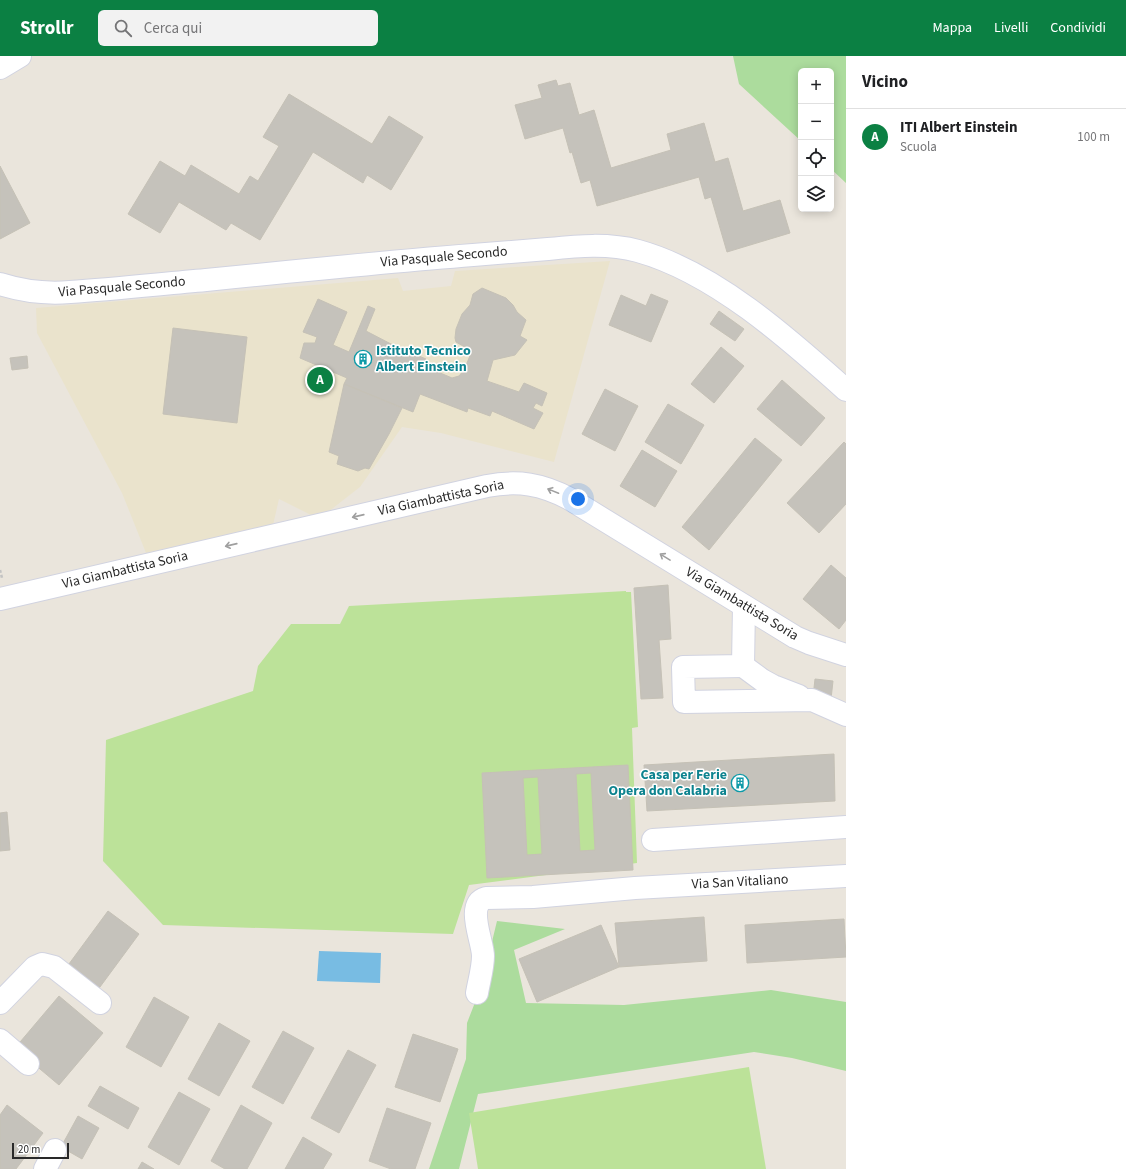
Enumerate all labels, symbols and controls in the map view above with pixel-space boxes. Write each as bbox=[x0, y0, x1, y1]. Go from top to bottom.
search box bbox=[98, 10, 378, 46]
text: Strollr bbox=[20, 15, 74, 42]
icon: search bbox=[112, 17, 134, 39]
text: Cerca qui bbox=[144, 18, 202, 39]
text: Mappa bbox=[932, 18, 972, 38]
text: Livelli bbox=[994, 18, 1028, 38]
text: Condividi bbox=[1050, 18, 1106, 38]
map controls bbox=[798, 68, 834, 212]
button: + bbox=[798, 68, 834, 104]
text: Vicino bbox=[862, 70, 908, 94]
button: − bbox=[798, 104, 834, 140]
text: ITI Albert Einstein bbox=[900, 117, 1018, 138]
text: A bbox=[871, 128, 879, 146]
text: 100 m bbox=[1077, 128, 1110, 146]
text: Scuola bbox=[900, 138, 937, 156]
button: locate bbox=[798, 140, 834, 176]
button: layers bbox=[798, 176, 834, 212]
street label: Via Pasquale Secondo bbox=[380, 241, 508, 273]
street label: Via Pasquale Secondo bbox=[58, 271, 186, 303]
place label: Istituto Tecnico Albert Einstein bbox=[375, 341, 471, 377]
building icon: Istituto Tecnico Albert Einstein bbox=[353, 349, 373, 369]
pin: A bbox=[307, 365, 333, 395]
street label: Via Giambattista Soria bbox=[376, 475, 506, 521]
one-way arrow bbox=[548, 486, 560, 494]
your location bbox=[568, 489, 588, 509]
one-way arrow bbox=[352, 512, 365, 520]
one-way arrow bbox=[225, 542, 238, 550]
street label: Via Giambattista Soria bbox=[60, 546, 190, 594]
one-way arrow bbox=[659, 553, 671, 561]
street label: Via Giambattista Soria bbox=[682, 562, 802, 646]
place label: Casa per Ferie Opera don Calabria bbox=[608, 765, 727, 801]
building icon: Casa per Ferie Opera don Calabria bbox=[730, 773, 750, 793]
street label: Via San Vitaliano bbox=[691, 869, 789, 895]
scale bar bbox=[12, 1141, 69, 1160]
text: 20 m bbox=[18, 1142, 40, 1157]

